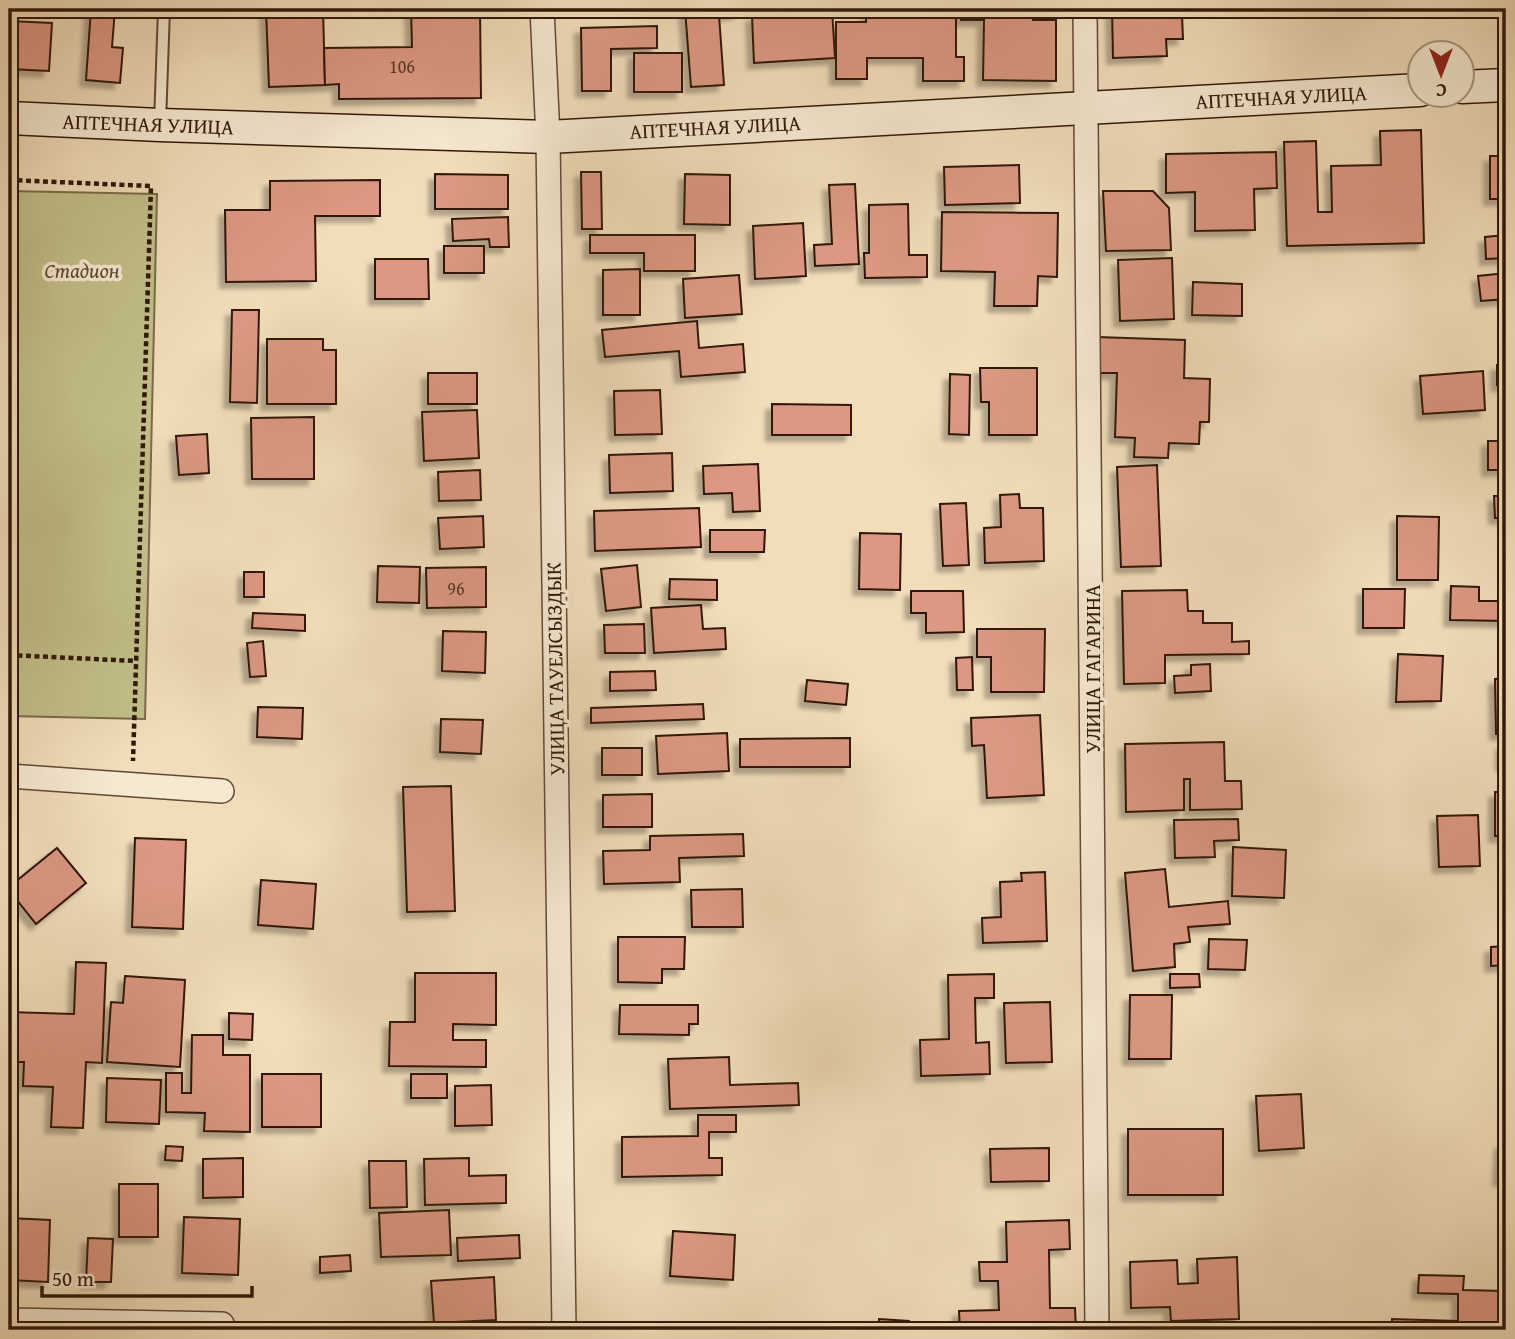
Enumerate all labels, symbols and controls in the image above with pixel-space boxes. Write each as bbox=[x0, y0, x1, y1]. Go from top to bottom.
north arrow bbox=[1406, 38, 1476, 108]
house number: 106 bbox=[389, 53, 415, 80]
street label: АПТЕЧНАЯ УЛИЦА bbox=[1194, 77, 1368, 117]
text: С bbox=[1435, 77, 1446, 105]
street label: АПТЕЧНАЯ УЛИЦА bbox=[62, 106, 235, 142]
street label: АПТЕЧНАЯ УЛИЦА bbox=[628, 107, 802, 147]
park label: Стадион bbox=[45, 255, 120, 286]
street label: УЛИЦА ТАУЕЛСЫЗДЫК bbox=[538, 562, 572, 776]
house number: 96 bbox=[447, 575, 465, 602]
street label: УЛИЦА ГАГАРИНА bbox=[1077, 584, 1108, 754]
scale bar bbox=[42, 1255, 252, 1299]
text: 50 m bbox=[52, 1263, 94, 1294]

